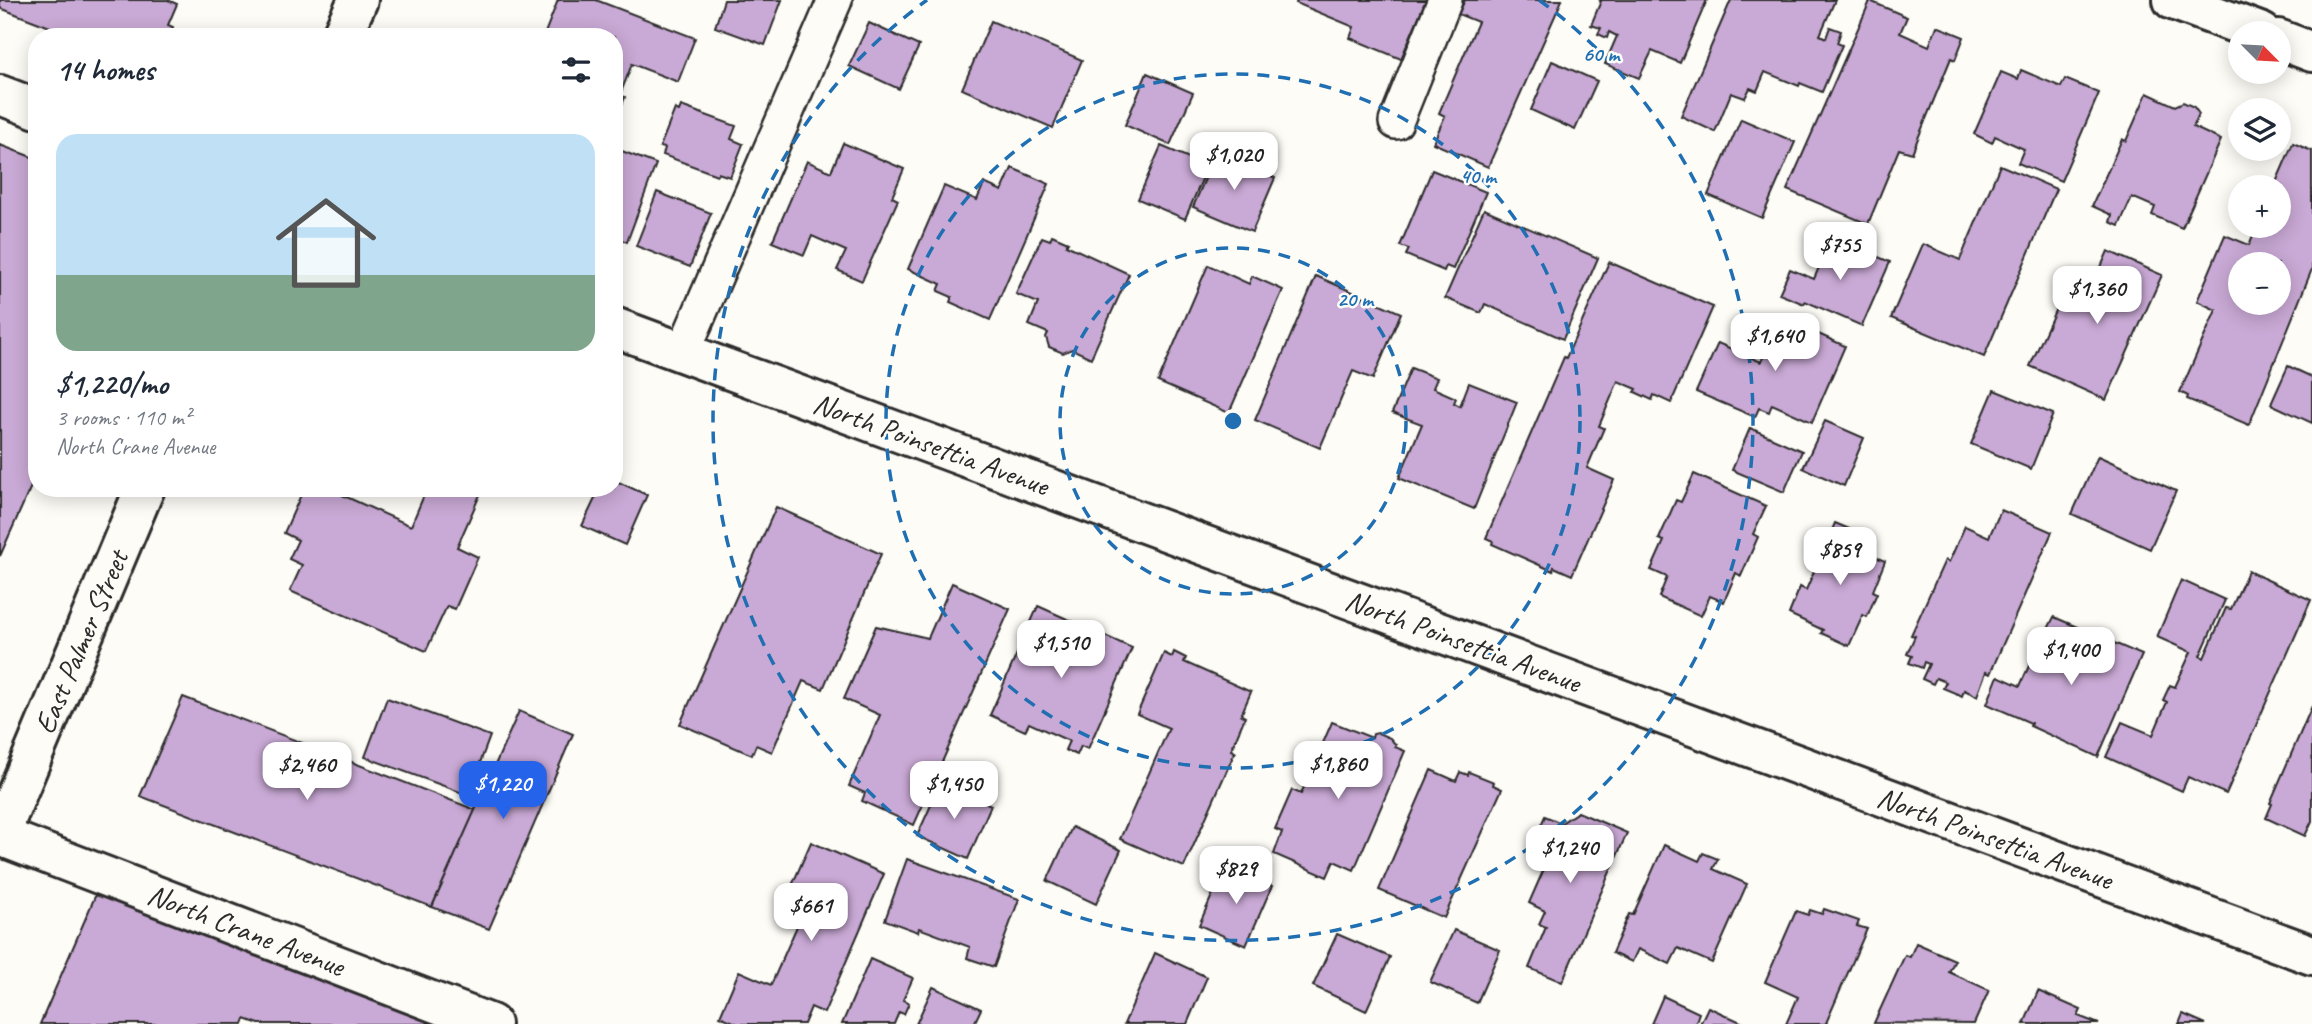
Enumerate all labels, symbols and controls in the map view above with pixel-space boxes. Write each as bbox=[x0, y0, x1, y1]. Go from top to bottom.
north arrow bbox=[2228, 21, 2291, 84]
map controls bbox=[2228, 21, 2291, 315]
text: 60 m bbox=[1583, 41, 1621, 67]
text: 14 homes bbox=[56, 51, 154, 89]
icon: filters bbox=[557, 51, 595, 89]
button: layers bbox=[2228, 98, 2291, 161]
pin: $1,020 bbox=[1177, 132, 1291, 192]
text: $1,020 bbox=[1206, 140, 1262, 169]
text: 40 m bbox=[1460, 163, 1498, 189]
button: + bbox=[2228, 175, 2291, 238]
icon: home bbox=[263, 180, 389, 306]
pin: $755 bbox=[1799, 222, 1881, 282]
text: $755 bbox=[1820, 230, 1860, 259]
button: − bbox=[2228, 252, 2291, 315]
pin: $1,360 bbox=[2040, 266, 2154, 326]
text: $1,360 bbox=[2069, 274, 2125, 303]
text: 20 m bbox=[1337, 286, 1375, 312]
pin: $1,640 bbox=[1718, 314, 1832, 373]
text: $1,640 bbox=[1747, 321, 1803, 350]
text: $1,220/mo bbox=[56, 365, 168, 403]
street label: North Poinsettia Avenue bbox=[808, 384, 1056, 505]
text: 3 rooms · 110 m² bbox=[56, 403, 191, 432]
centre of rings bbox=[1221, 409, 1245, 433]
text: North Crane Avenue bbox=[56, 432, 215, 461]
pin: $859 bbox=[1799, 528, 1881, 587]
text: $859 bbox=[1820, 535, 1860, 564]
street label: East Palmer Street bbox=[25, 542, 138, 739]
street label: North Poinsettia Avenue bbox=[1340, 581, 1588, 702]
pin: $1,510 bbox=[1004, 620, 1118, 680]
text: $1,510 bbox=[1033, 628, 1089, 657]
pin: $1,400 bbox=[2014, 628, 2128, 687]
text: $1,400 bbox=[2043, 635, 2099, 664]
pin: $2,460 bbox=[250, 742, 364, 802]
pin: $1,860 bbox=[1281, 742, 1395, 801]
text: $1,860 bbox=[1310, 749, 1366, 778]
text: $2,460 bbox=[279, 750, 335, 779]
pin: $1,220 bbox=[446, 762, 560, 821]
pin: $1,450 bbox=[897, 762, 1011, 821]
text: $1,220 bbox=[475, 769, 531, 798]
text: $1,450 bbox=[926, 769, 982, 798]
street label: North Poinsettia Avenue bbox=[1872, 778, 2120, 899]
pin: $1,240 bbox=[1513, 826, 1627, 885]
text: $1,240 bbox=[1542, 833, 1598, 862]
pin: $829 bbox=[1195, 846, 1277, 906]
text: $829 bbox=[1215, 854, 1257, 883]
street label: North Crane Avenue bbox=[142, 875, 352, 986]
pin: $661 bbox=[770, 884, 852, 943]
text: $661 bbox=[790, 891, 832, 920]

